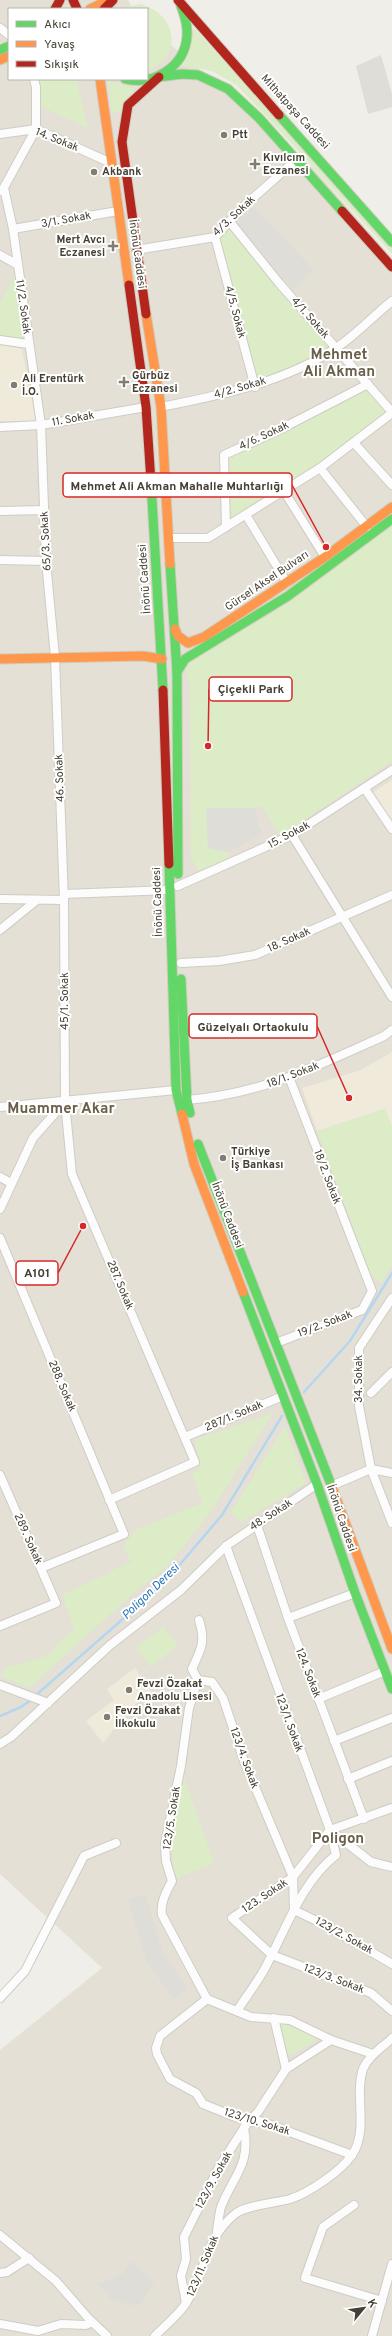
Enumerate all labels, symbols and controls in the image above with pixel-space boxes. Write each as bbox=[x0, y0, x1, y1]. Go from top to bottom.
legend bbox=[8, 8, 148, 80]
text: Akıcı bbox=[44, 17, 71, 33]
text: Yavaş bbox=[44, 37, 75, 53]
text: Sıkışık bbox=[44, 57, 79, 73]
street label: Mithatpaşa Caddesi bbox=[258, 72, 332, 152]
street label: 14. Sokak bbox=[33, 125, 81, 155]
place label: Ptt bbox=[232, 128, 248, 142]
marker: Ptt bbox=[219, 130, 229, 140]
place label: Kıvılcım Eczanesi bbox=[263, 151, 309, 178]
marker: Kıvılcım Eczanesi bbox=[250, 159, 260, 169]
place label: Akbank bbox=[102, 165, 141, 179]
marker: Akbank bbox=[89, 167, 99, 177]
street label: 4/3. Sokak bbox=[210, 193, 258, 239]
street label: 3/1. Sokak bbox=[40, 209, 92, 231]
street label: İnönü Caddesi bbox=[125, 218, 150, 290]
place label: Mert Avcı Eczanesi bbox=[56, 233, 105, 260]
marker: Mert Avcı Eczanesi bbox=[108, 241, 118, 251]
street label: 11/2. Sokak bbox=[12, 279, 34, 335]
street label: 4/5. Sokak bbox=[221, 284, 249, 340]
street label: 4/1. Sokak bbox=[288, 294, 332, 342]
district label: Mehmet Ali Akman bbox=[303, 346, 375, 382]
place label: Gürbüz Eczanesi bbox=[132, 369, 178, 396]
place label: Ali Erentürk İ.O. bbox=[22, 372, 84, 399]
street label: 4/2. Sokak bbox=[212, 374, 268, 402]
marker: Gürbüz Eczanesi bbox=[119, 377, 129, 387]
marker: Ali Erentürk İ.O. bbox=[9, 380, 19, 390]
street label: 11. Sokak bbox=[51, 408, 95, 430]
street label: 4/6. Sokak bbox=[237, 418, 291, 454]
callout: Mehmet Ali Akman Mahalle Muhtarlığı bbox=[63, 473, 292, 497]
text: Mehmet Ali Akman Mahalle Muhtarlığı bbox=[71, 479, 283, 495]
street label: 65/3. Sokak bbox=[37, 510, 55, 571]
street label: İnönü Caddesi bbox=[135, 544, 154, 614]
street label: Gürsel Aksel Bulvarı bbox=[222, 548, 312, 614]
callout: Çiçekli Park bbox=[209, 677, 292, 701]
text: Çiçekli Park bbox=[218, 682, 285, 698]
street label: 46. Sokak bbox=[52, 754, 68, 802]
street label: 15. Sokak bbox=[266, 818, 313, 852]
street label: İnönü Caddesi bbox=[149, 867, 166, 937]
street label: 18. Sokak bbox=[265, 924, 313, 956]
street label: 45/1. Sokak bbox=[58, 972, 72, 1030]
callout: Güzelyalı Ortaokulu bbox=[189, 1014, 317, 1038]
text: Güzelyalı Ortaokulu bbox=[197, 1020, 309, 1036]
street label: 18/1. Sokak bbox=[265, 1059, 321, 1091]
district label: Muammer Akar bbox=[7, 1100, 115, 1119]
place label: Türkiye İş Bankası bbox=[231, 1145, 283, 1172]
street label: 18/2. Sokak bbox=[310, 1148, 344, 1206]
marker: Türkiye İş Bankası bbox=[218, 1153, 228, 1163]
street label: İnönü Caddesi bbox=[208, 1179, 247, 1250]
street label: 287. Sokak bbox=[103, 1258, 137, 1312]
callout: A101 bbox=[16, 1261, 58, 1285]
text: A101 bbox=[24, 1266, 50, 1282]
street label: 19/2. Sokak bbox=[296, 1307, 355, 1341]
street label: 34. Sokak bbox=[352, 1355, 366, 1403]
street label: 288. Sokak bbox=[45, 1358, 79, 1414]
street label: 287/1. Sokak bbox=[203, 1397, 265, 1435]
street label: İnönü Caddesi bbox=[323, 1482, 360, 1553]
street label: 48. Sokak bbox=[247, 1496, 295, 1534]
street label: 289. Sokak bbox=[11, 1511, 46, 1567]
water label: Poligon Deresi bbox=[119, 1560, 184, 1623]
street label: 124. Sokak bbox=[292, 1646, 324, 1700]
place label: Fevzi Özakat Anadolu Lisesi bbox=[137, 1676, 212, 1704]
marker: Fevzi Özakat Anadolu Lisesi bbox=[124, 1685, 134, 1695]
street label: 123/1. Sokak bbox=[272, 1692, 306, 1754]
place label: Fevzi Özakat İlkokulu bbox=[115, 1703, 180, 1731]
marker: Fevzi Özakat İlkokulu bbox=[102, 1712, 112, 1722]
street label: 123/4. Sokak bbox=[226, 1725, 262, 1791]
street label: 123/5. Sokak bbox=[160, 1785, 184, 1851]
district label: Poligon bbox=[312, 1830, 364, 1849]
street label: 123. Sokak bbox=[239, 1876, 291, 1916]
street label: 123/2. Sokak bbox=[313, 1914, 376, 1958]
street label: 123/3. Sokak bbox=[302, 1961, 366, 1997]
street label: 123/10. Sokak bbox=[222, 2105, 292, 2139]
street label: 123/9. Sokak bbox=[192, 2149, 236, 2211]
street label: 123/11. Sokak bbox=[184, 2233, 222, 2299]
north arrow bbox=[344, 2288, 384, 2328]
text: K bbox=[364, 2297, 380, 2311]

